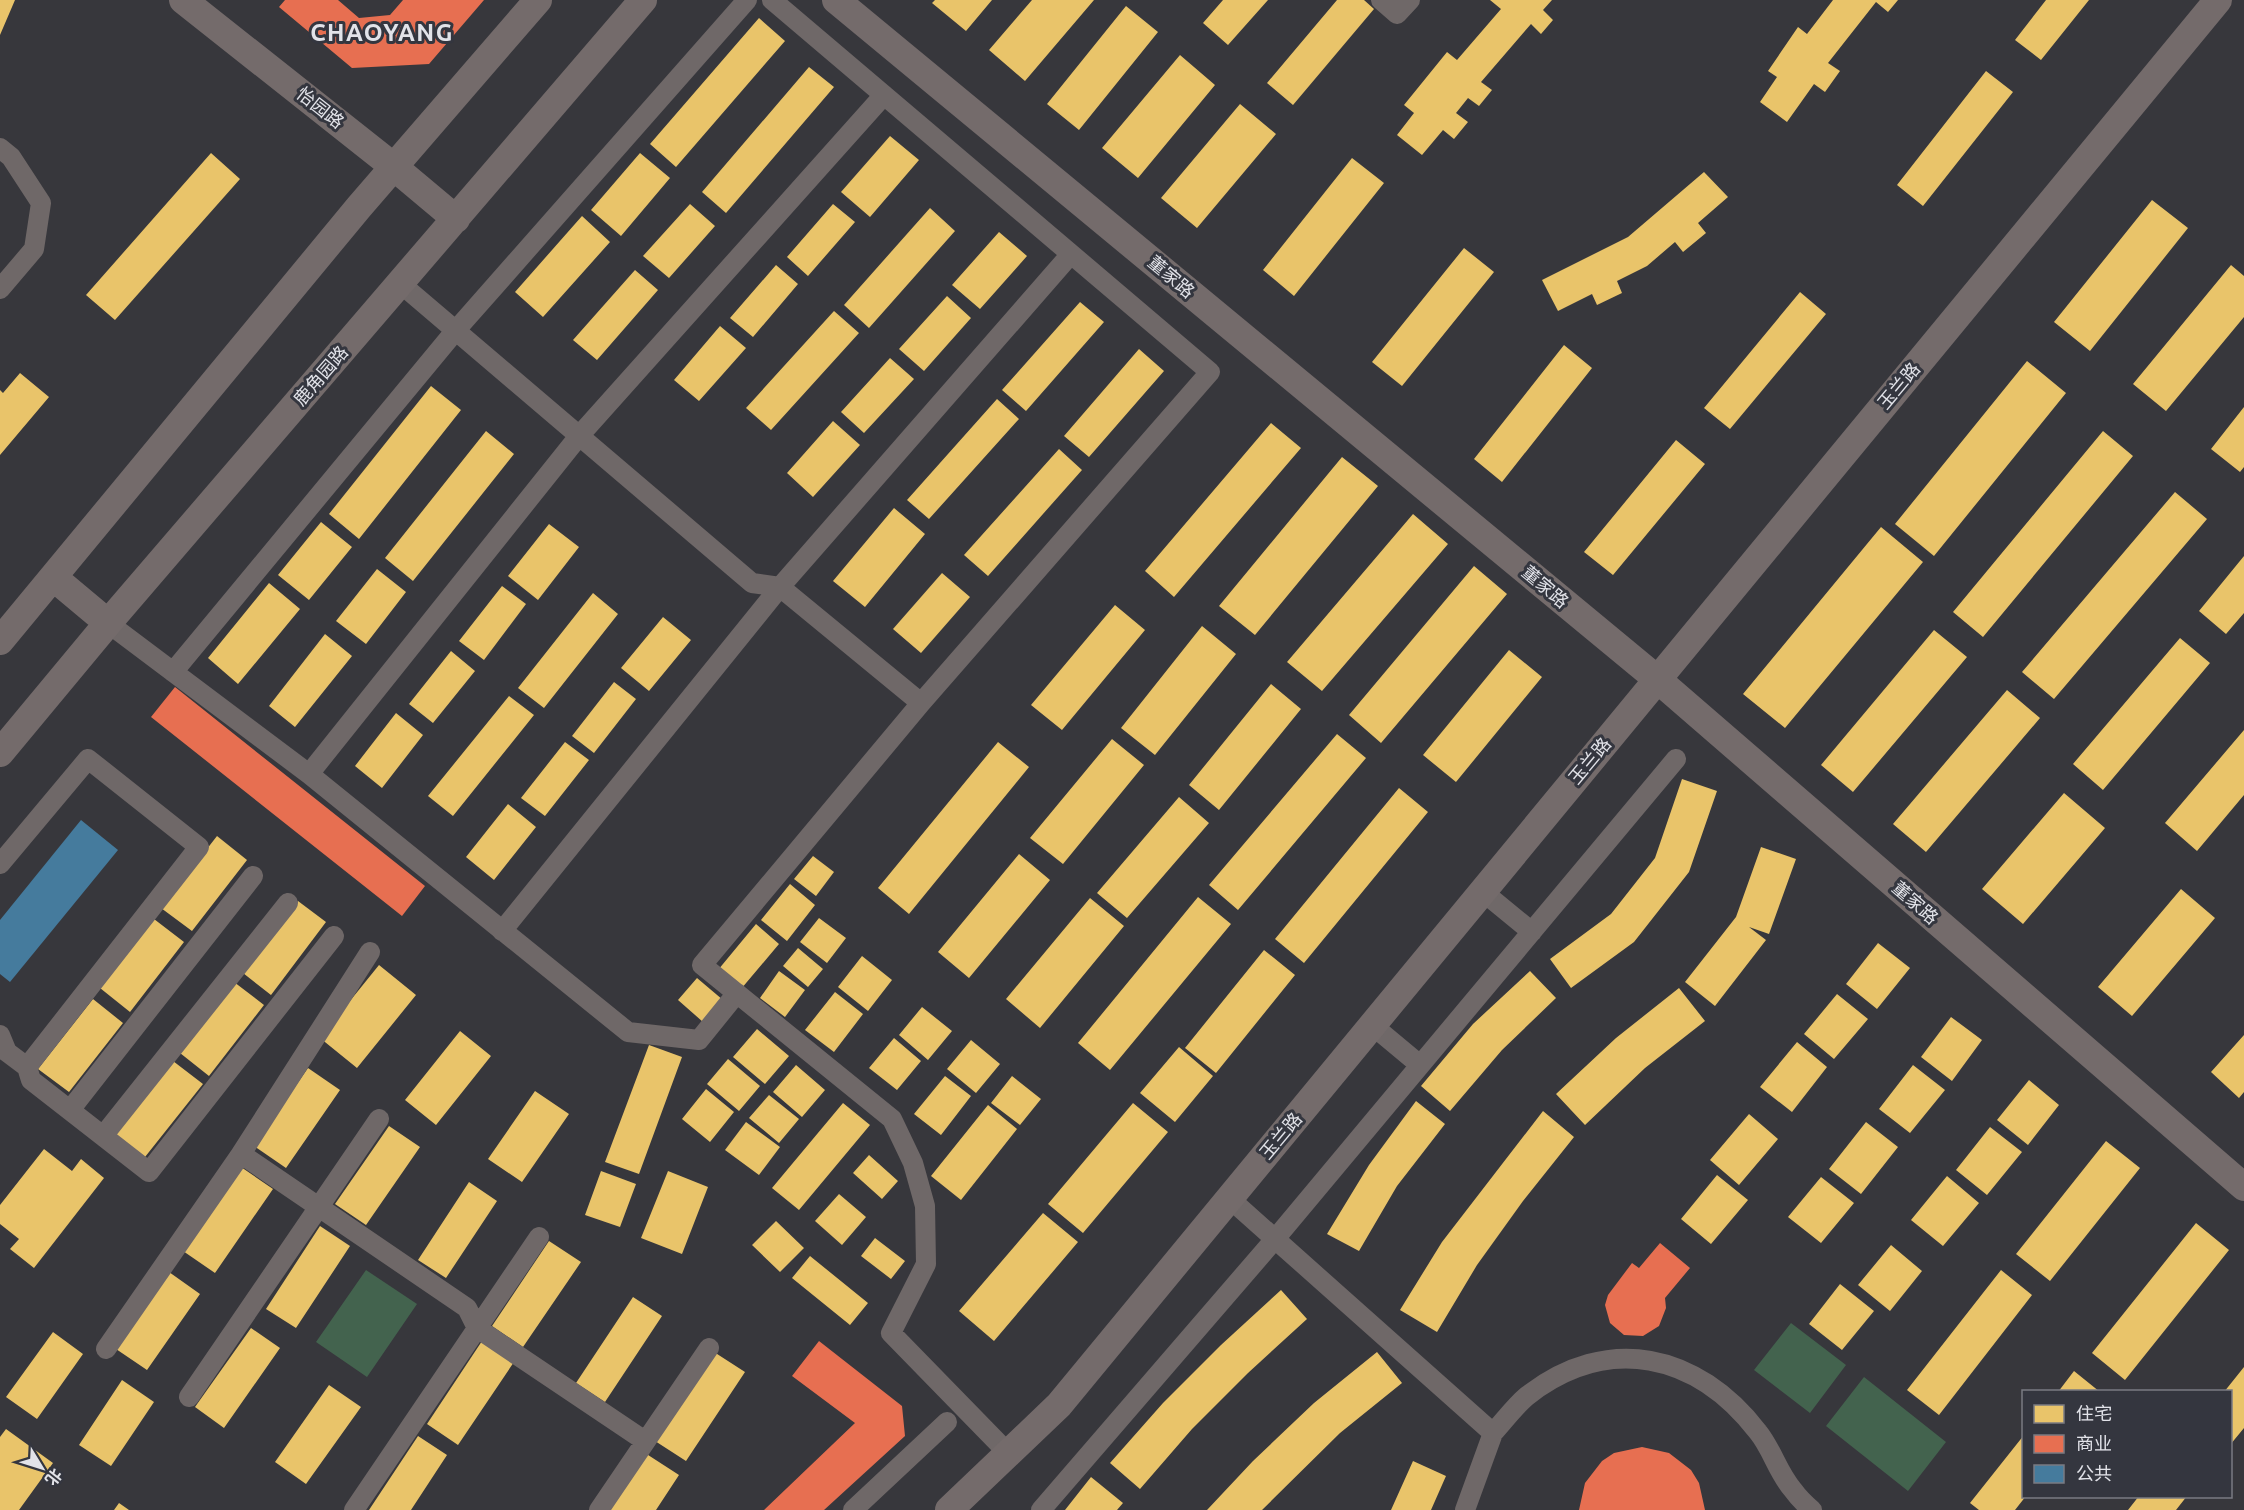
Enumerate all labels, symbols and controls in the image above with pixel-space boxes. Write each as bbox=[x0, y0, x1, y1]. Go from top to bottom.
district label: CHAOYANG bbox=[310, 19, 454, 46]
street label: 怡园路 bbox=[293, 83, 348, 132]
street label: 董家路 bbox=[1145, 251, 1199, 301]
street label: 鹿角园路 bbox=[289, 342, 351, 409]
street label: 玉兰路 bbox=[1873, 358, 1923, 412]
street label: 董家路 bbox=[1519, 561, 1573, 611]
street label: 玉兰路 bbox=[1564, 733, 1614, 787]
street label: 董家路 bbox=[1889, 877, 1943, 928]
street label: 玉兰路 bbox=[1255, 1108, 1305, 1162]
legend bbox=[2022, 1390, 2232, 1498]
text: 住宅 bbox=[2076, 1403, 2112, 1423]
text: 商业 bbox=[2076, 1433, 2112, 1453]
north arrow bbox=[12, 1438, 72, 1498]
text: 公共 bbox=[2076, 1463, 2112, 1483]
text: 北 bbox=[42, 1465, 66, 1489]

